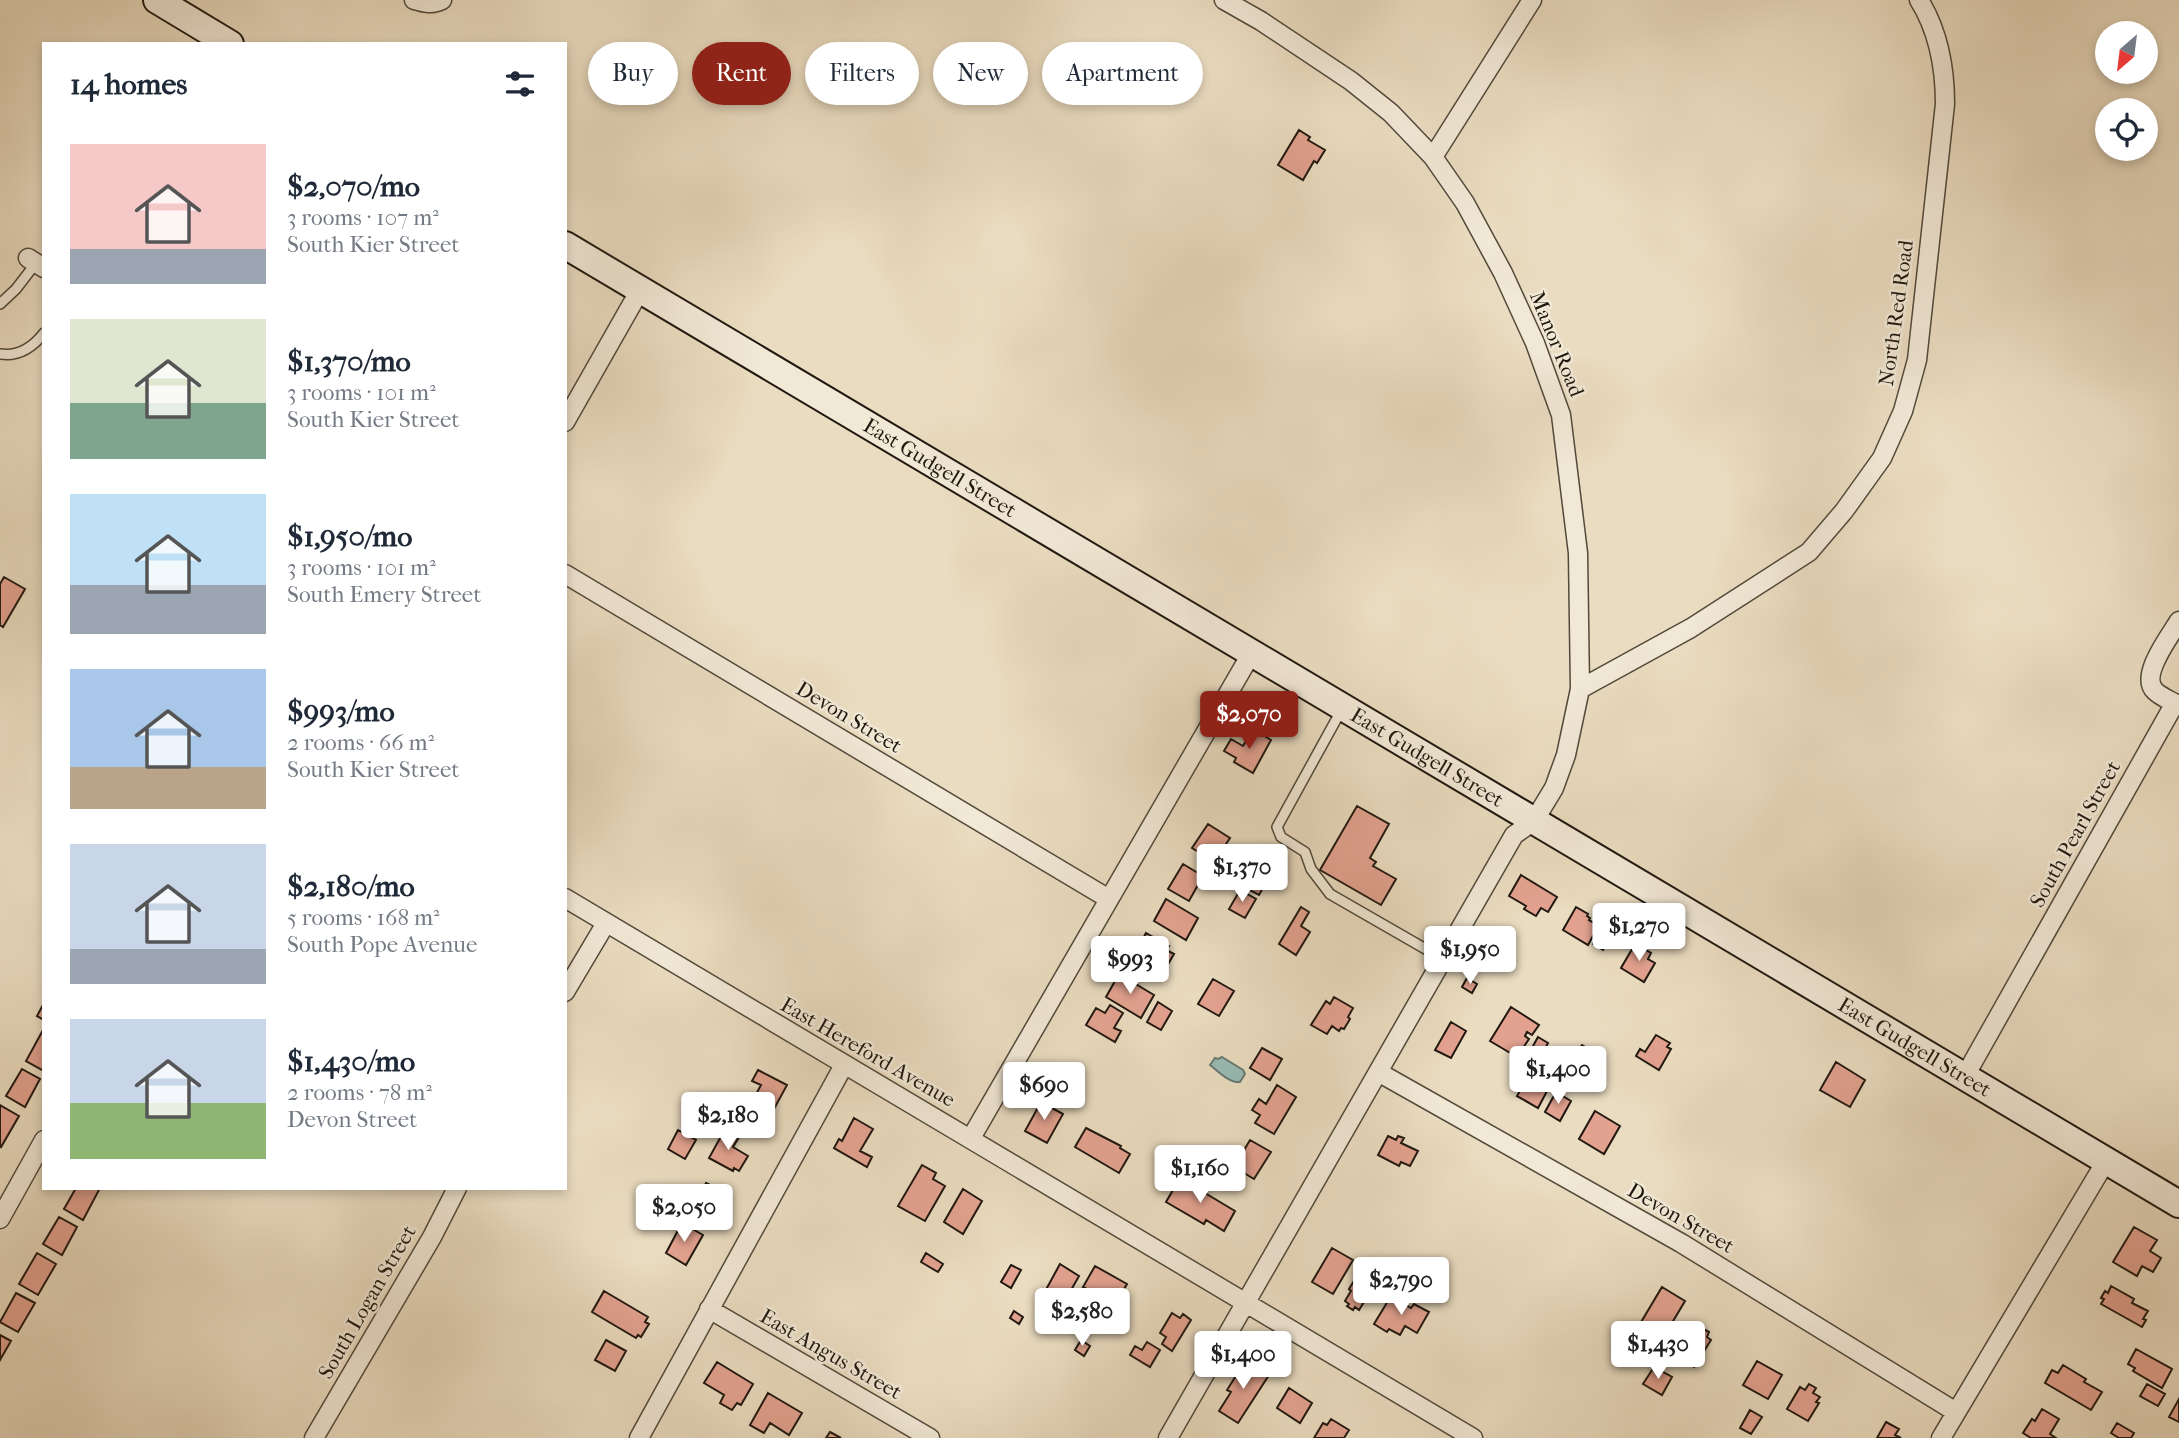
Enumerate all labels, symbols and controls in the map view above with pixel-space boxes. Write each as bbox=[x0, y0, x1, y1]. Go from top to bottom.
north arrow bbox=[2095, 21, 2158, 84]
map controls bbox=[2095, 21, 2158, 161]
chip: Buy bbox=[588, 42, 678, 105]
chip: Rent bbox=[692, 42, 791, 105]
chip: Filters bbox=[805, 42, 919, 105]
chip: New bbox=[933, 42, 1028, 105]
chip: Apartment bbox=[1042, 42, 1203, 105]
icon: filters bbox=[501, 65, 539, 103]
text: 14 homes bbox=[70, 67, 187, 102]
button: locate bbox=[2095, 98, 2158, 161]
text: $2,070/mo bbox=[287, 169, 420, 204]
icon: home bbox=[126, 172, 210, 256]
text: 3 rooms · 107 m² bbox=[287, 204, 439, 231]
text: South Kier Street bbox=[287, 231, 459, 258]
street label: North Red Road bbox=[1874, 238, 1918, 387]
street label: Manor Road bbox=[1525, 288, 1589, 401]
text: $1,370/mo bbox=[287, 344, 411, 379]
icon: home bbox=[126, 347, 210, 431]
text: 3 rooms · 101 m² bbox=[287, 379, 436, 406]
text: South Kier Street bbox=[287, 406, 459, 433]
street label: East Gudgell Street bbox=[859, 413, 1021, 523]
text: $1,950/mo bbox=[287, 519, 412, 554]
icon: home bbox=[126, 522, 210, 606]
text: 3 rooms · 101 m² bbox=[287, 554, 436, 581]
text: South Emery Street bbox=[287, 581, 481, 608]
street label: Devon Street bbox=[792, 676, 907, 758]
pin: $2,070 bbox=[1192, 692, 1306, 751]
text: $993/mo bbox=[287, 694, 395, 729]
icon: home bbox=[126, 697, 210, 781]
text: $2,070 bbox=[1216, 700, 1282, 727]
street label: East Gudgell Street bbox=[1347, 703, 1508, 812]
text: 2 rooms · 66 m² bbox=[287, 729, 434, 756]
text: South Kier Street bbox=[287, 756, 459, 783]
street label: South Pearl Street bbox=[2025, 756, 2125, 911]
pin: $1,370 bbox=[1185, 844, 1299, 904]
text: $1,370 bbox=[1213, 853, 1271, 880]
text: $2,180/mo bbox=[287, 869, 415, 904]
icon: home bbox=[126, 872, 210, 956]
text: 5 rooms · 168 m² bbox=[287, 904, 440, 931]
pin: $1,270 bbox=[1582, 904, 1696, 963]
text: $1,270 bbox=[1608, 912, 1670, 939]
pin: $1,950 bbox=[1413, 926, 1527, 986]
text: South Pope Avenue bbox=[287, 931, 477, 958]
text: $1,950 bbox=[1440, 935, 1500, 962]
pin: $993 bbox=[1089, 936, 1171, 996]
text: $993 bbox=[1107, 945, 1153, 972]
street label: East Hereford Avenue bbox=[776, 992, 960, 1112]
street label: East Gudgell Street bbox=[1834, 992, 1996, 1102]
text: $1,430/mo bbox=[287, 1044, 415, 1079]
pin: $1,400 bbox=[1501, 1046, 1615, 1106]
icon: home bbox=[126, 1047, 210, 1131]
text: $1,400 bbox=[1525, 1055, 1591, 1082]
pin: $690 bbox=[1003, 1062, 1085, 1122]
text: $690 bbox=[1019, 1071, 1069, 1098]
text: 2 rooms · 78 m² bbox=[287, 1079, 432, 1106]
pin: $2,180 bbox=[671, 1092, 785, 1152]
text: $2,180 bbox=[697, 1101, 759, 1128]
text: Devon Street bbox=[287, 1106, 417, 1133]
pin: $1,160 bbox=[1143, 1146, 1257, 1205]
text: $1,160 bbox=[1171, 1154, 1229, 1181]
street label: Devon Street bbox=[1624, 1178, 1739, 1258]
pin: $2,050 bbox=[627, 1184, 741, 1244]
text: $2,050 bbox=[652, 1193, 716, 1220]
street label: South Logan Street bbox=[313, 1220, 421, 1383]
pin: $2,790 bbox=[1344, 1258, 1458, 1317]
text: $2,790 bbox=[1369, 1266, 1433, 1293]
pin: $2,580 bbox=[1025, 1288, 1139, 1348]
text: $2,580 bbox=[1051, 1297, 1113, 1324]
street label: East Angus Street bbox=[756, 1304, 906, 1404]
pin: $1,430 bbox=[1601, 1322, 1715, 1381]
text: $1,430 bbox=[1627, 1330, 1689, 1357]
pin: $1,400 bbox=[1186, 1332, 1300, 1391]
text: $1,400 bbox=[1210, 1340, 1276, 1367]

